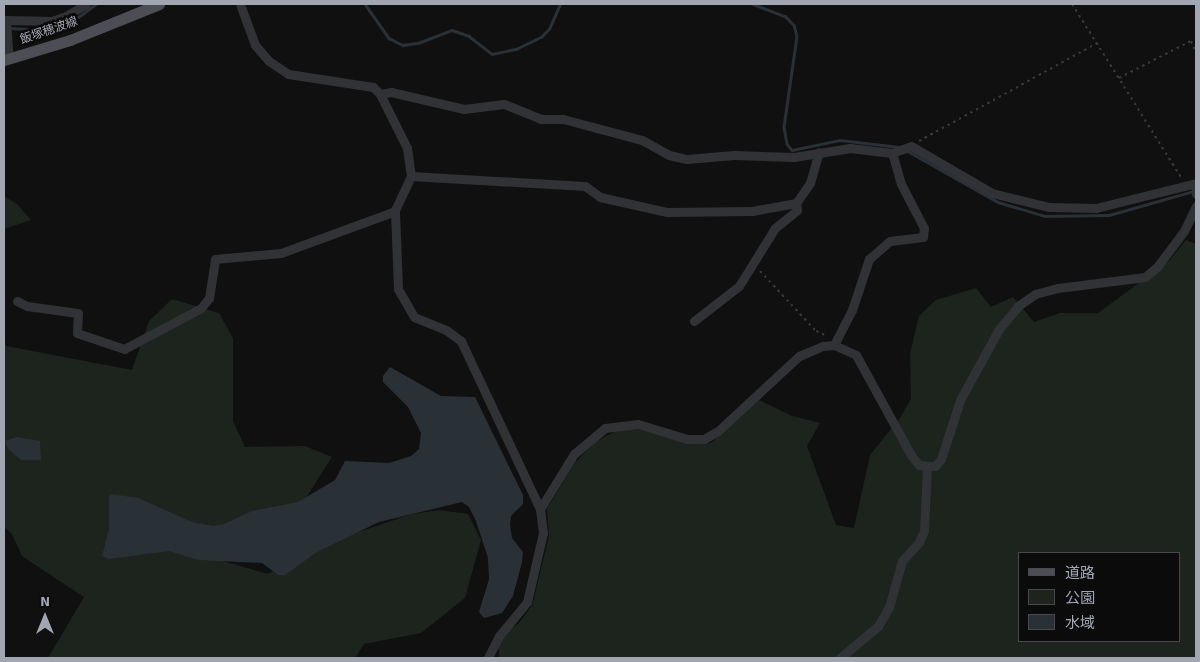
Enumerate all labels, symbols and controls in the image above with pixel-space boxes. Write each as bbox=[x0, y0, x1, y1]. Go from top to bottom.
street label: 飯塚穂波線 bbox=[18, 14, 80, 48]
legend bbox=[1018, 552, 1180, 642]
text: 道路 bbox=[1065, 564, 1095, 582]
text: 公園 bbox=[1065, 589, 1095, 607]
north arrow bbox=[20, 592, 70, 642]
text: N bbox=[40, 593, 50, 610]
text: 水域 bbox=[1065, 614, 1095, 632]

